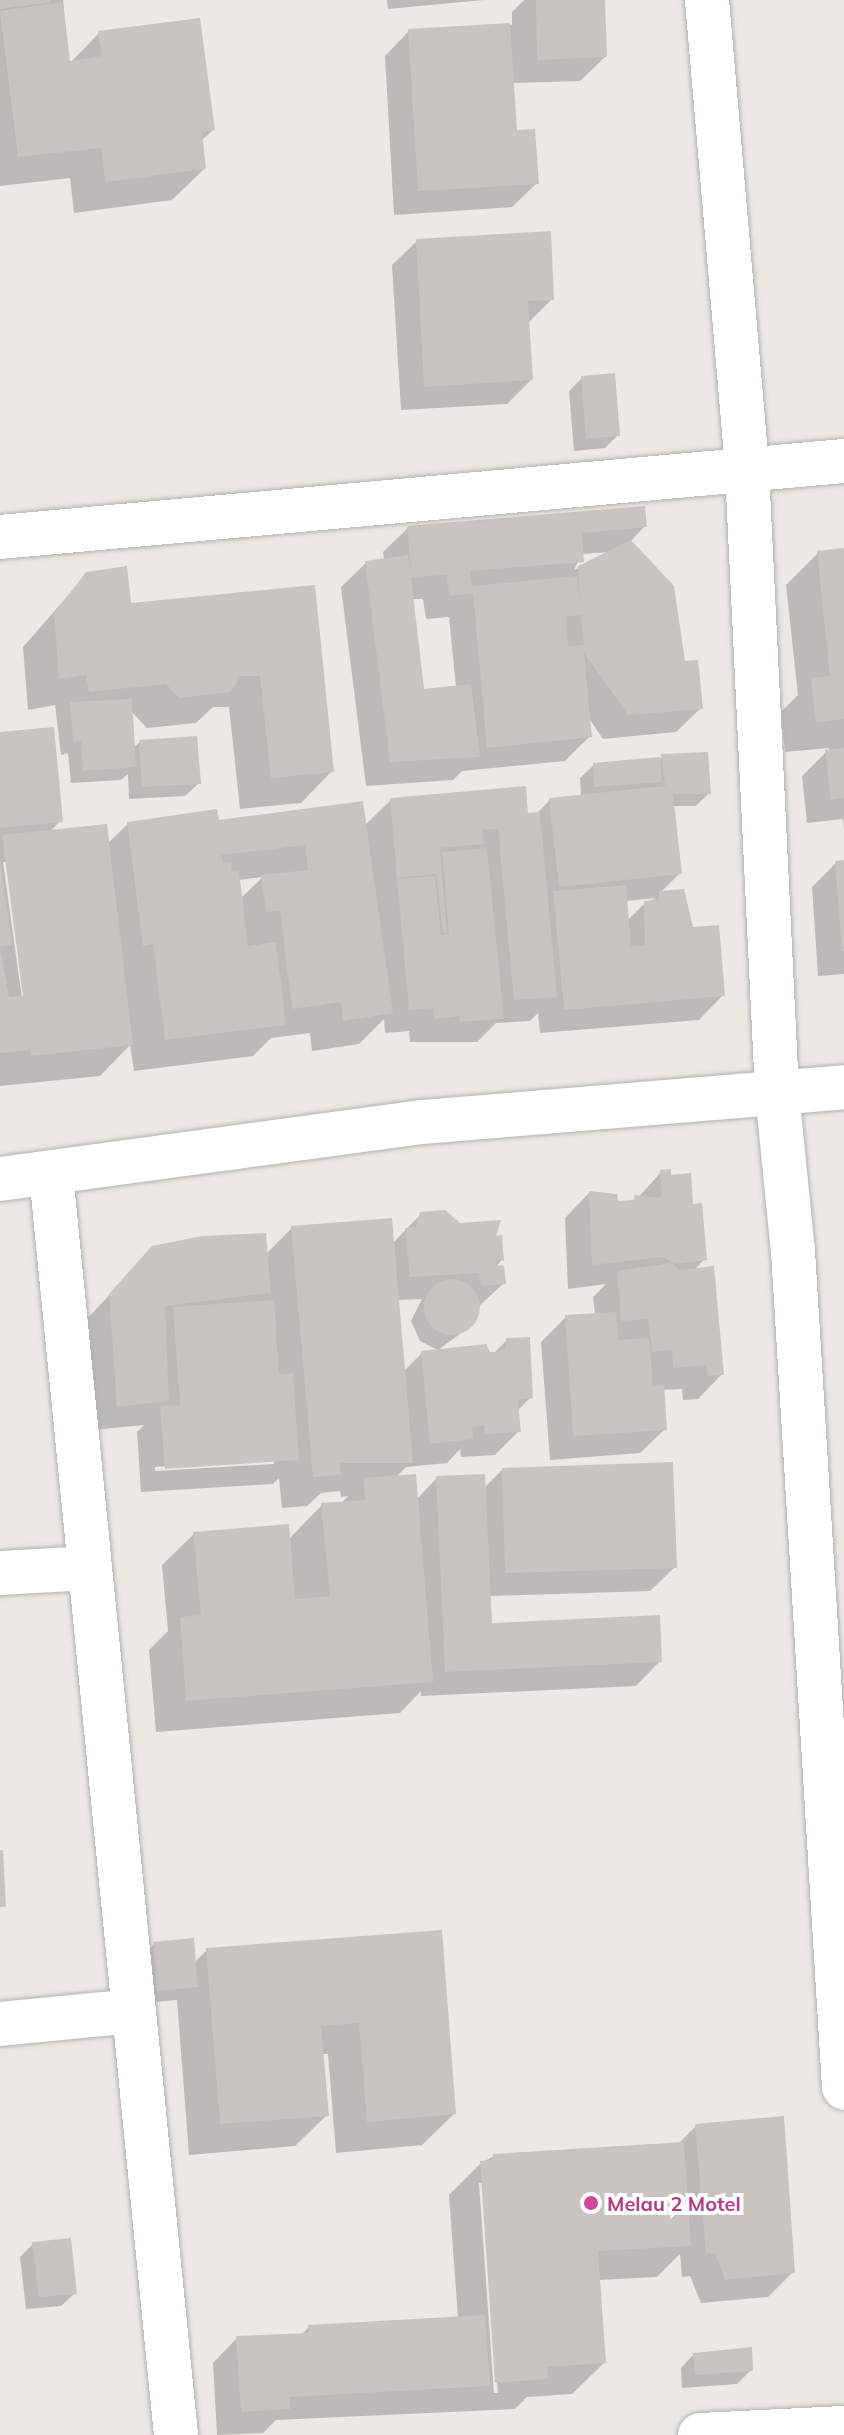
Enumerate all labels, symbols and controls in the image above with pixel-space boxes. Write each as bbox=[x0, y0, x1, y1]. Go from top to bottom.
place label: Melau 2 Motel bbox=[607, 2191, 741, 2215]
marker: Melau 2 Motel bbox=[582, 2194, 600, 2212]

